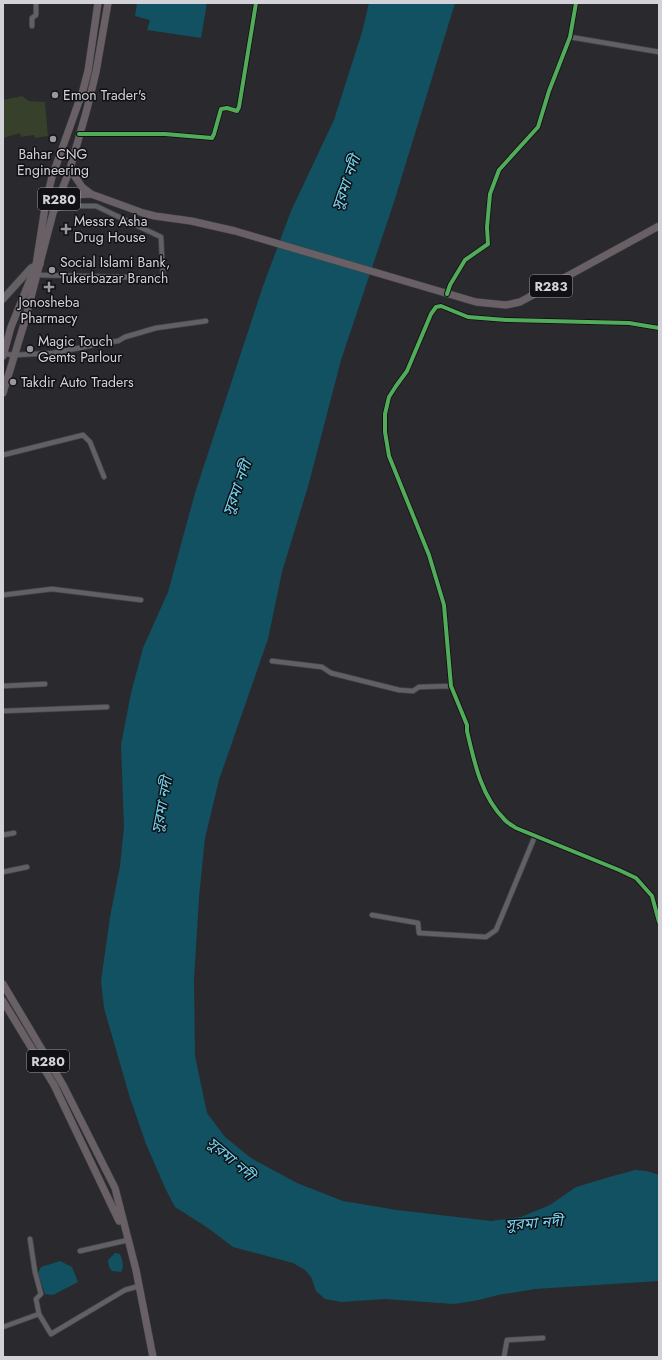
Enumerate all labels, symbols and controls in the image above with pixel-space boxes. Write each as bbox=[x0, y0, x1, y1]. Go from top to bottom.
place label: Emon Trader's bbox=[63, 85, 146, 105]
marker: Emon Trader's bbox=[50, 90, 60, 100]
marker: Bahar CNG Engineering bbox=[48, 134, 58, 144]
place label: Bahar CNG Engineering bbox=[17, 144, 89, 180]
water label: সুরমা নদী bbox=[326, 149, 367, 214]
road number: R280 bbox=[38, 188, 80, 210]
place label: Messrs Asha Drug House bbox=[74, 211, 147, 247]
marker: Messrs Asha Drug House bbox=[61, 224, 71, 234]
place label: Social Islami Bank, Tukerbazar Branch bbox=[60, 252, 170, 288]
marker: Social Islami Bank, Tukerbazar Branch bbox=[47, 265, 57, 275]
road number: R283 bbox=[530, 275, 572, 297]
marker: Jonosheba Pharmacy bbox=[44, 282, 54, 292]
place label: Jonosheba Pharmacy bbox=[17, 292, 79, 328]
place label: Magic Touch Gemts Parlour bbox=[38, 331, 122, 367]
marker: Magic Touch Gemts Parlour bbox=[25, 344, 35, 354]
place label: Takdir Auto Traders bbox=[21, 372, 134, 392]
marker: Takdir Auto Traders bbox=[8, 377, 18, 387]
water label: সুরমা নদী bbox=[217, 454, 258, 519]
water label: সুরমা নদী bbox=[146, 772, 179, 835]
road number: R280 bbox=[27, 1050, 69, 1072]
water label: সুরমা নদী bbox=[202, 1132, 262, 1188]
water label: সুরমা নদী bbox=[505, 1210, 566, 1236]

